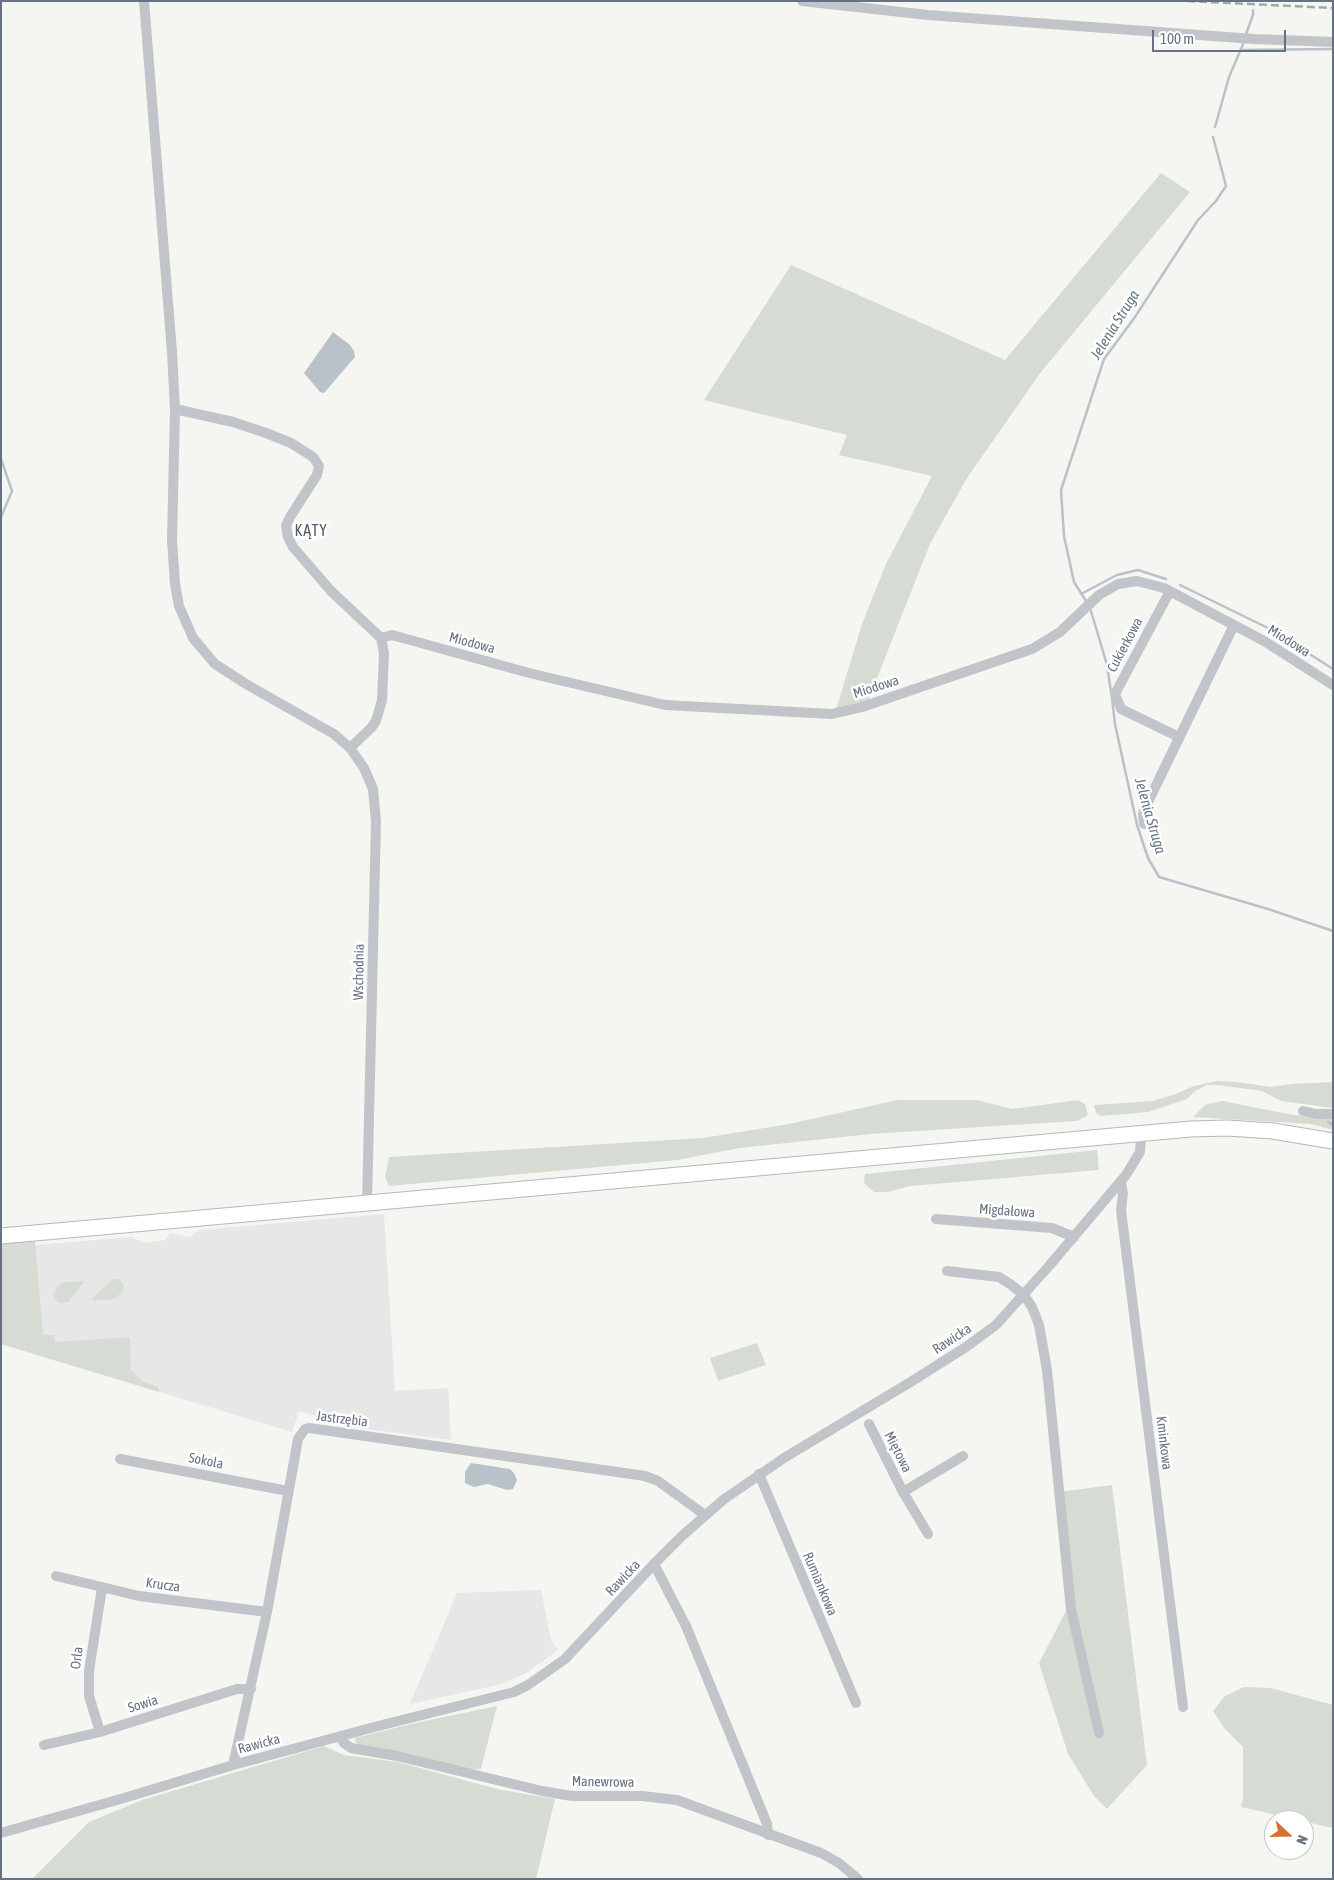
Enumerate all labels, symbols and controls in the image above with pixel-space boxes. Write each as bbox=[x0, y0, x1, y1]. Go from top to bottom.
scale bar bbox=[1154, 20, 1288, 52]
text: 100 m bbox=[1160, 30, 1194, 47]
water label: Jelenia Struga bbox=[1087, 287, 1143, 363]
district label: KĄTY bbox=[294, 521, 328, 541]
street label: Cukierkowa bbox=[1104, 615, 1146, 675]
street label: Miodowa bbox=[1265, 621, 1313, 661]
street label: Miodowa bbox=[447, 629, 497, 657]
street label: Miodowa bbox=[851, 672, 901, 702]
water label: Jelenia Struga bbox=[1131, 776, 1169, 856]
street label: Wschodnia bbox=[350, 944, 368, 1000]
street label: Migdałowa bbox=[978, 1201, 1036, 1221]
street label: Rawicka bbox=[929, 1320, 975, 1358]
street label: Jastrzębia bbox=[315, 1408, 369, 1430]
street label: Kminkowa bbox=[1152, 1415, 1176, 1471]
street label: Miętowa bbox=[881, 1429, 915, 1475]
street label: Sokola bbox=[187, 1449, 225, 1473]
street label: Rumiankowa bbox=[799, 1550, 841, 1618]
street label: Rawicka bbox=[602, 1557, 644, 1599]
street label: Krucza bbox=[145, 1574, 181, 1596]
street label: Orla bbox=[67, 1646, 87, 1670]
street label: Sowia bbox=[126, 1692, 160, 1716]
street label: Rawicka bbox=[236, 1730, 282, 1758]
street label: Manewrowa bbox=[572, 1773, 634, 1791]
north arrow bbox=[1264, 1810, 1314, 1860]
text: N bbox=[1293, 1833, 1311, 1847]

